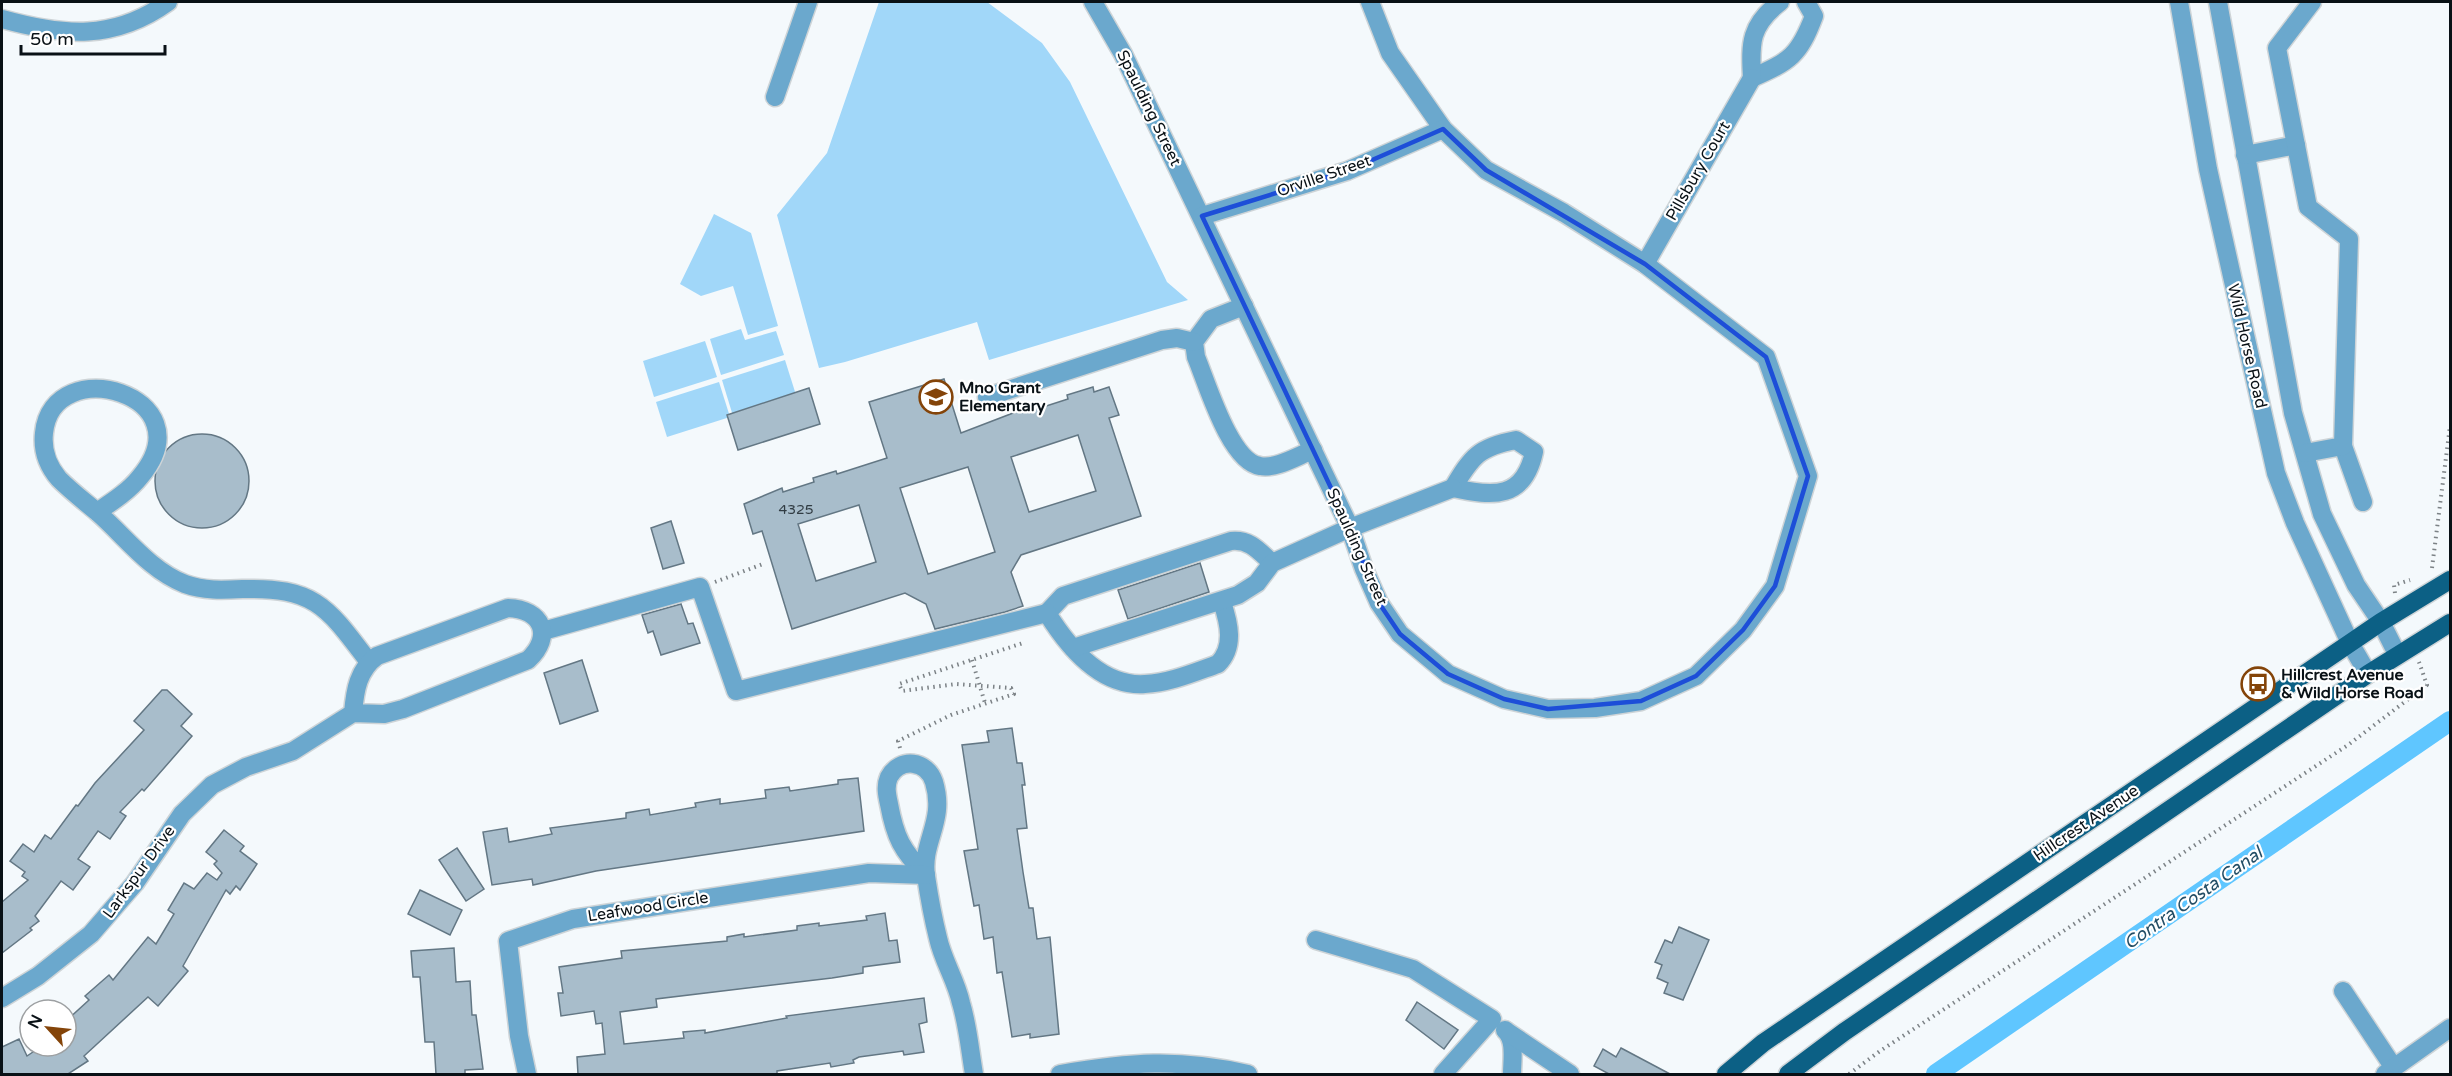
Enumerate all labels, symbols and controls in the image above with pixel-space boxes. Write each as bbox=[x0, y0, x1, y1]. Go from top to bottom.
scale bar bbox=[21, 18, 165, 56]
text: 50 m bbox=[30, 28, 74, 50]
street label: Spaulding Street bbox=[1112, 47, 1186, 169]
street label: Pillsbury Court bbox=[1661, 118, 1735, 224]
street label: Orville Street bbox=[1274, 151, 1374, 201]
street label: Wild Horse Road bbox=[2223, 282, 2271, 410]
place label: Mno Grant Elementary bbox=[959, 378, 1046, 416]
school or university icon: Mno Grant Elementary bbox=[918, 379, 954, 415]
street label: Spaulding Street bbox=[1322, 485, 1392, 609]
house number: 4325 bbox=[778, 501, 814, 518]
place label: Hillcrest Avenue & Wild Horse Road bbox=[2281, 665, 2424, 703]
bus stop icon: Hillcrest Avenue & Wild Horse Road bbox=[2240, 666, 2276, 702]
street label: Hillcrest Avenue bbox=[2030, 780, 2142, 866]
street label: Larkspur Drive bbox=[99, 822, 179, 922]
water label: Contra Costa Canal bbox=[2119, 840, 2269, 954]
street label: Leafwood Circle bbox=[586, 888, 710, 926]
north arrow bbox=[18, 998, 78, 1058]
text: N bbox=[24, 1011, 47, 1032]

